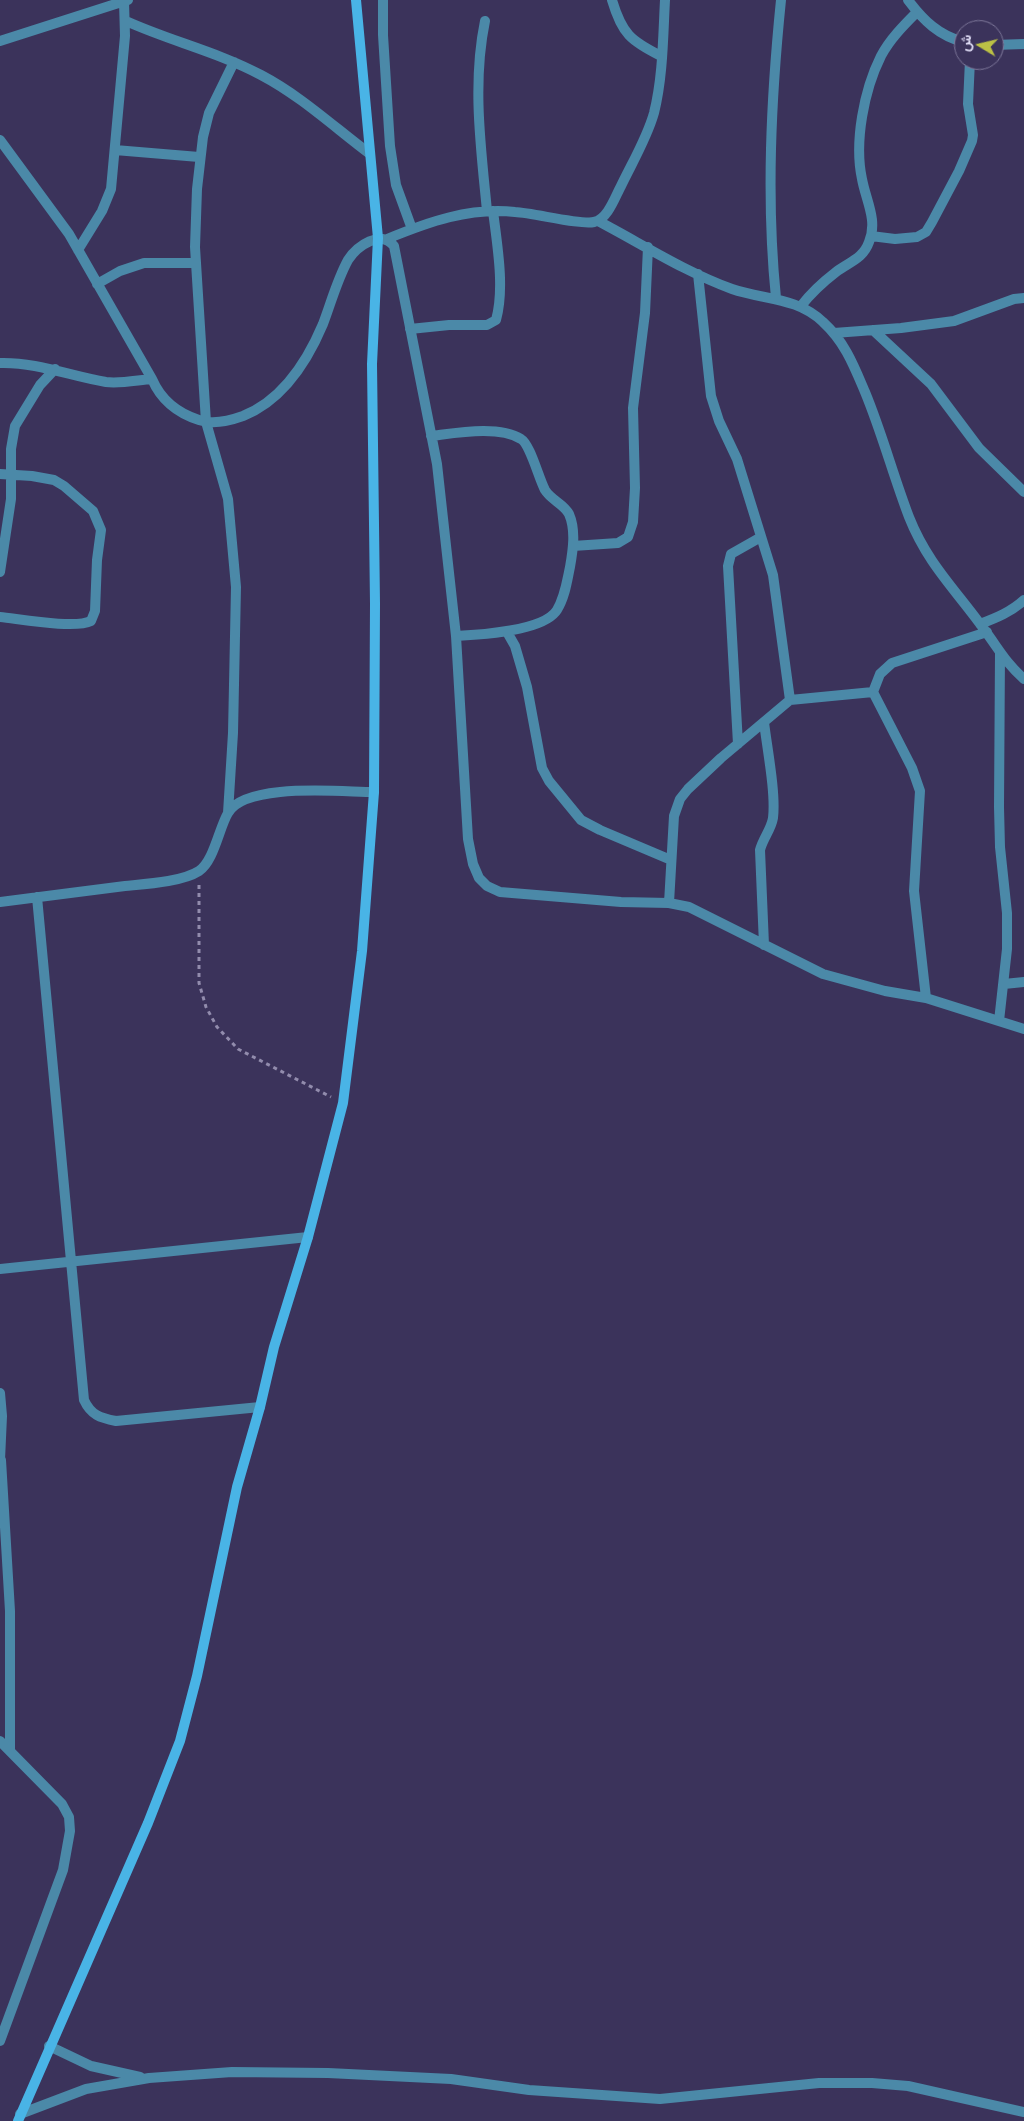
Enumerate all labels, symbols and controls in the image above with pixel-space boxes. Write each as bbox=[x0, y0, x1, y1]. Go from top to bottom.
north arrow bbox=[954, 20, 1004, 70]
text: ش bbox=[955, 33, 975, 53]

